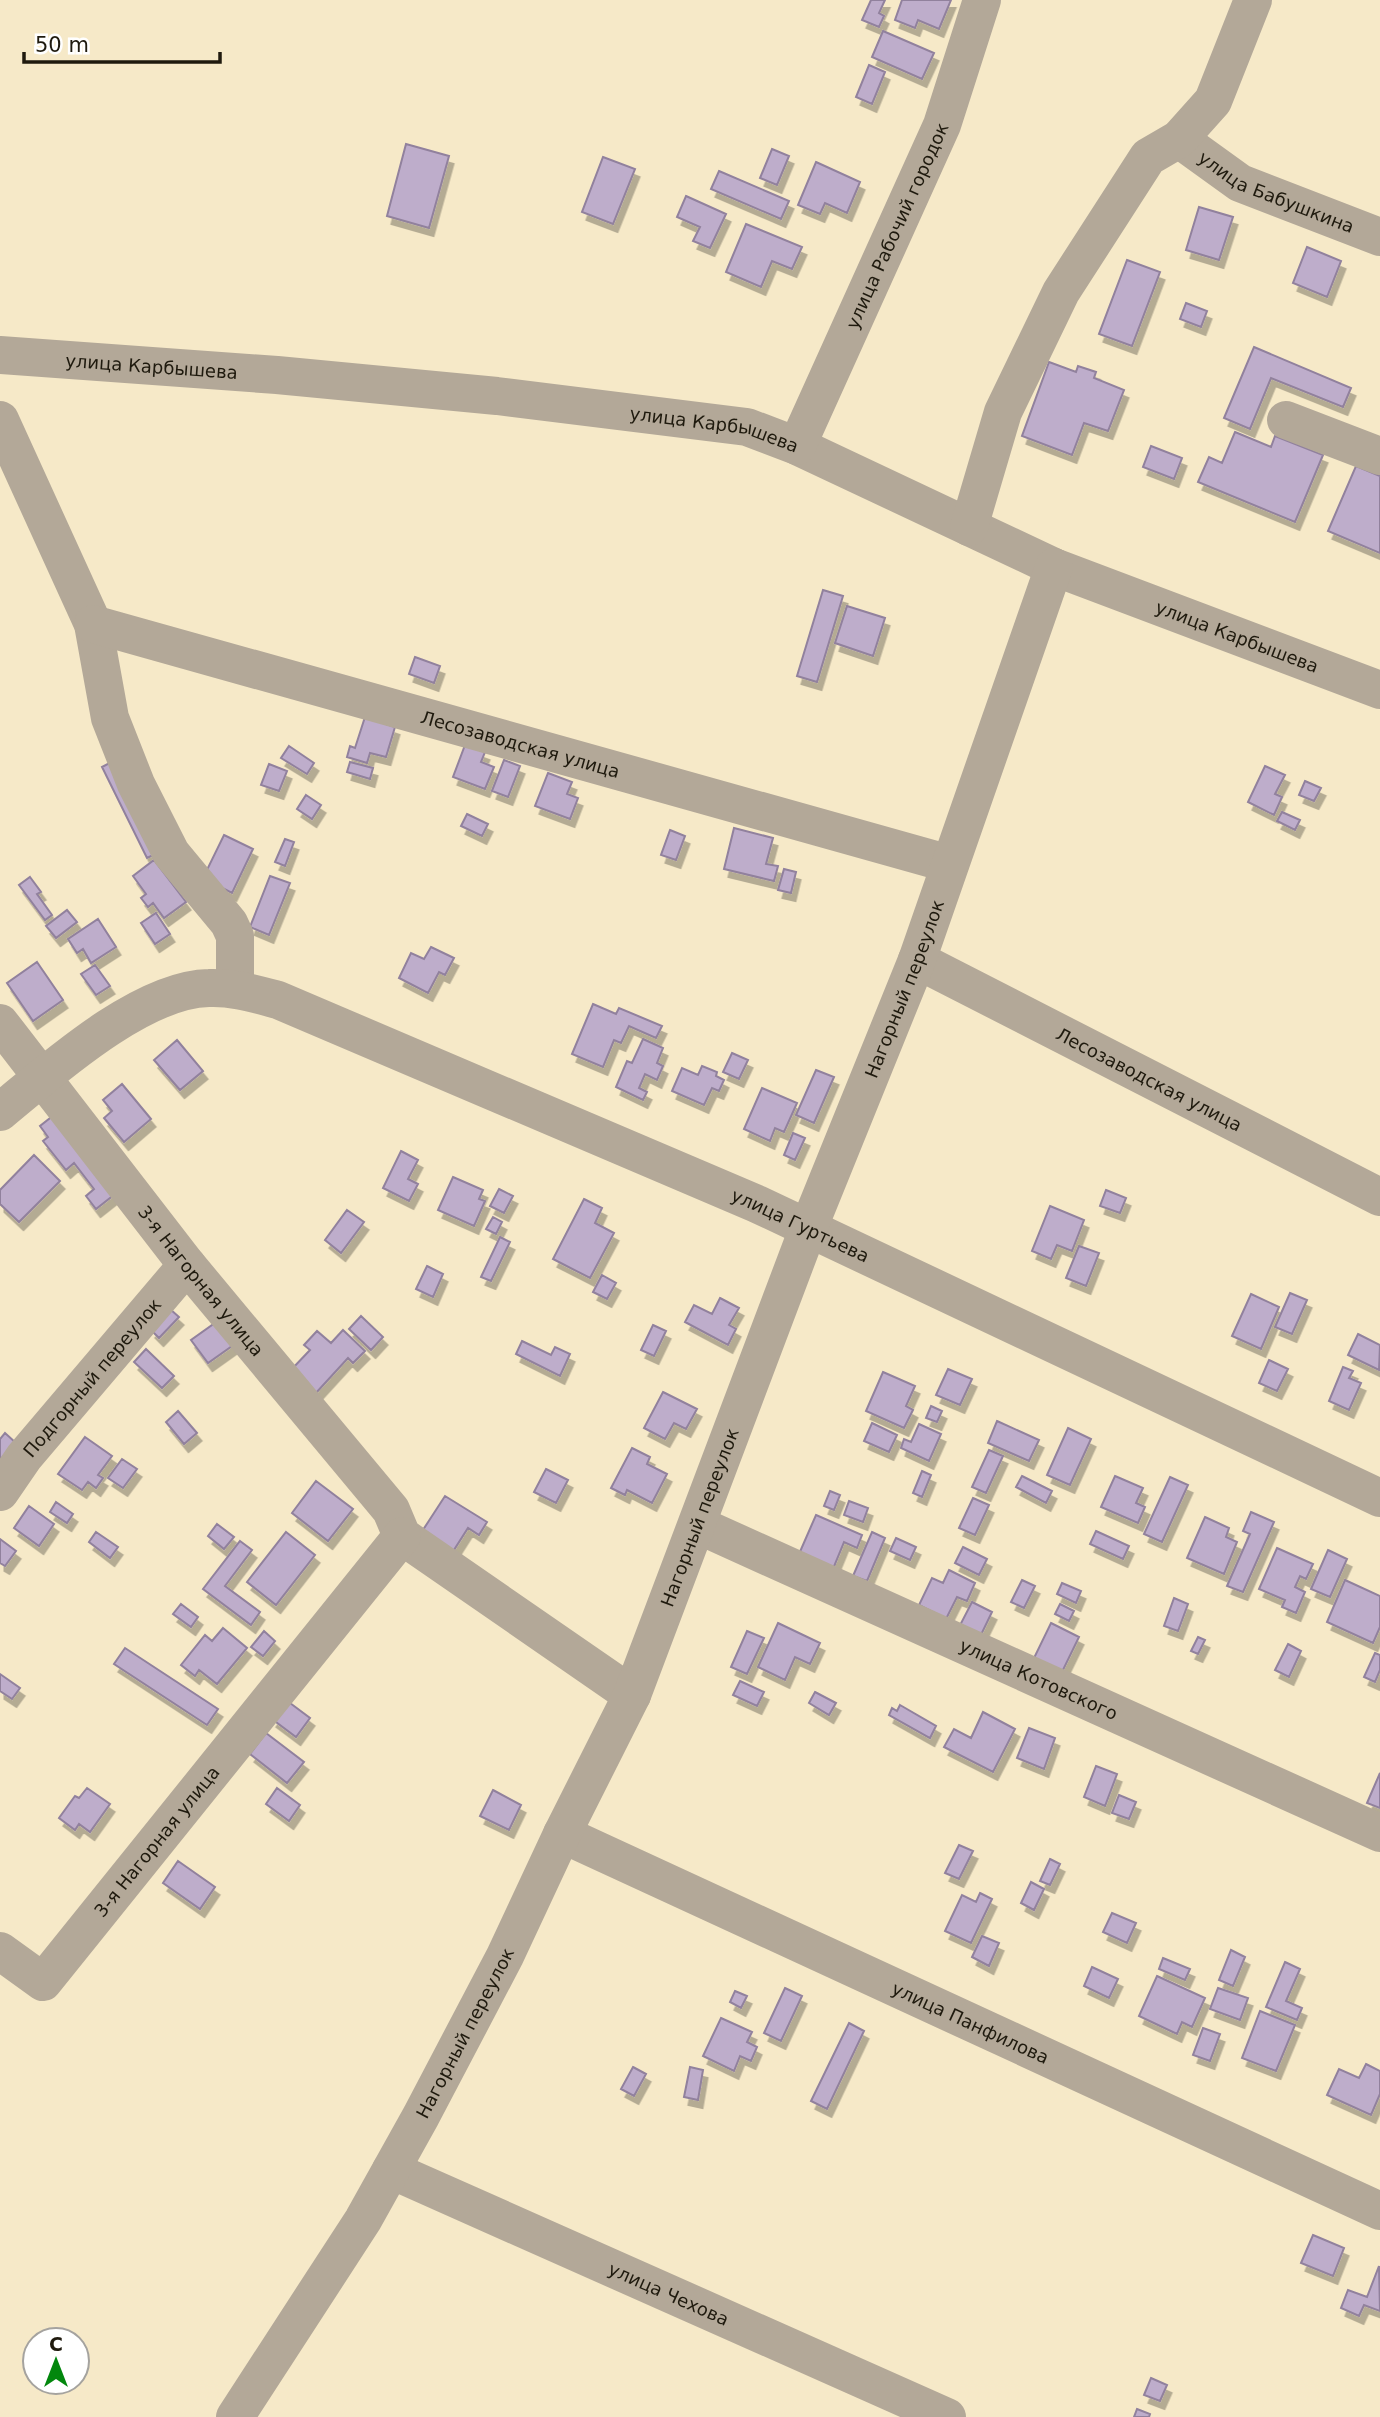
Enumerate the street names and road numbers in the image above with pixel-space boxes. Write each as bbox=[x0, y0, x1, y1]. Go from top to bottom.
street label: улица Рабочий городок bbox=[841, 119, 952, 332]
street label: улица Бабушкина bbox=[1195, 146, 1357, 237]
street label: улица Карбышева bbox=[65, 349, 238, 383]
street label: улица Карбышева bbox=[629, 402, 802, 456]
street label: улица Карбышева bbox=[1153, 596, 1322, 676]
street label: Лесозаводская улица bbox=[419, 706, 622, 782]
street label: Нагорный переулок bbox=[860, 897, 948, 1081]
street label: Лесозаводская улица bbox=[1053, 1023, 1246, 1135]
street label: улица Гуртьева bbox=[728, 1184, 873, 1266]
street label: 3-я Нагорная улица bbox=[134, 1201, 269, 1360]
street label: Подгорный переулок bbox=[18, 1293, 165, 1461]
street label: Нагорный переулок bbox=[656, 1425, 742, 1610]
street label: улица Котовского bbox=[957, 1634, 1121, 1724]
street label: 3-я Нагорная улица bbox=[90, 1761, 223, 1921]
street label: Нагорный переулок bbox=[411, 1944, 518, 2121]
street label: улица Панфилова bbox=[889, 1977, 1053, 2068]
street label: улица Чехова bbox=[605, 2258, 732, 2329]

